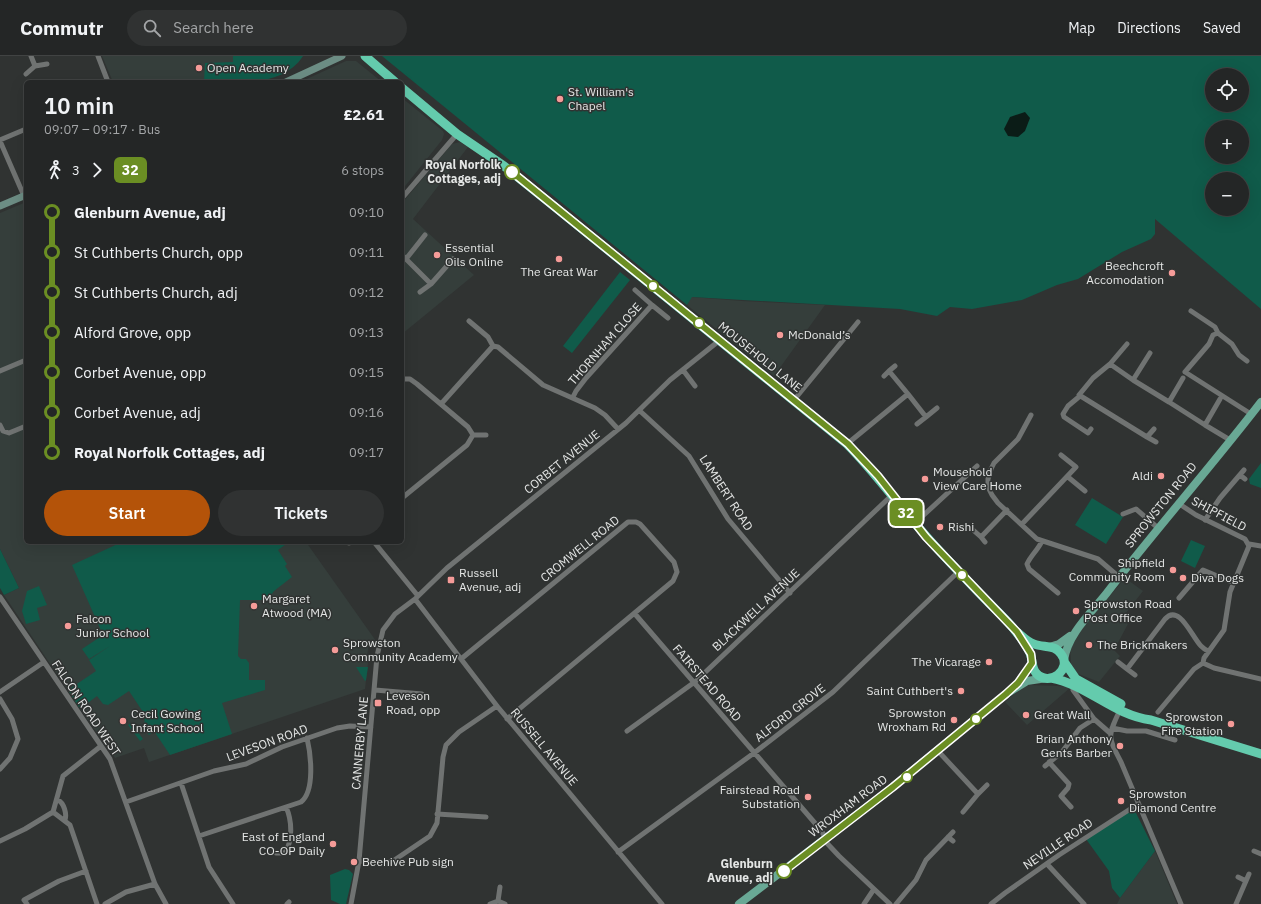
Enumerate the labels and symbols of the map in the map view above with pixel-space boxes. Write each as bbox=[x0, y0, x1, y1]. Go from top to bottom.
place label: Open Academy bbox=[207, 60, 289, 75]
marker: Open Academy bbox=[194, 63, 204, 73]
place label: St. William's Chapel bbox=[568, 84, 634, 113]
marker: St. William's Chapel bbox=[555, 94, 565, 104]
place label: Royal Norfolk Cottages, adj bbox=[425, 157, 501, 186]
marker: Royal Norfolk Cottages, adj bbox=[504, 164, 520, 180]
place label: Essential Oils Online bbox=[445, 240, 504, 269]
marker: Essential Oils Online bbox=[432, 250, 442, 260]
marker: The Great War bbox=[554, 254, 564, 264]
place label: Beechcroft Accomodation bbox=[1086, 258, 1164, 287]
place label: The Great War bbox=[520, 264, 598, 279]
marker: Beechcroft Accomodation bbox=[1167, 268, 1177, 278]
unlabelled marker bbox=[647, 280, 659, 292]
street label: THORNHAM CLOSE bbox=[565, 299, 645, 388]
unlabelled marker bbox=[693, 317, 705, 329]
street label: MOUSEHOLD LANE bbox=[715, 318, 805, 395]
place label: McDonald’s bbox=[788, 327, 851, 342]
marker: McDonald’s bbox=[775, 330, 785, 340]
street label: CORBET AVENUE bbox=[521, 426, 603, 497]
street label: LAMBERT ROAD bbox=[696, 452, 756, 533]
street label: SPROWSTON ROAD bbox=[1121, 459, 1200, 551]
place label: Mousehold View Care Home bbox=[933, 464, 1022, 493]
place label: Aldi bbox=[1132, 468, 1153, 483]
marker: Aldi bbox=[1156, 471, 1166, 481]
marker: Mousehold View Care Home bbox=[920, 474, 930, 484]
street label: SHIPFIELD bbox=[1189, 493, 1249, 534]
line badge: 32 bbox=[888, 500, 924, 526]
street label: CROMWELL ROAD bbox=[537, 512, 622, 585]
place label: Rishi bbox=[948, 519, 974, 534]
marker: Rishi bbox=[935, 522, 945, 532]
place label: Shipfield Community Room bbox=[1069, 555, 1165, 584]
place label: Russell Avenue, adj bbox=[459, 565, 521, 594]
street label: BLACKWELL AVENUE bbox=[709, 565, 803, 654]
marker: Shipfield Community Room bbox=[1168, 565, 1178, 575]
unlabelled marker bbox=[956, 569, 968, 581]
place label: Diva Dogs bbox=[1191, 570, 1244, 585]
marker: Diva Dogs bbox=[1178, 573, 1188, 583]
marker: Russell Avenue, adj bbox=[446, 575, 456, 585]
place label: Margaret Atwood (MA) bbox=[262, 591, 332, 620]
place label: Sprowston Road Post Office bbox=[1084, 596, 1172, 625]
marker: Margaret Atwood (MA) bbox=[249, 601, 259, 611]
marker: Sprowston Road Post Office bbox=[1071, 606, 1081, 616]
place label: Falcon Junior School bbox=[76, 611, 149, 640]
marker: Falcon Junior School bbox=[63, 621, 73, 631]
place label: Sprowston Community Academy bbox=[343, 635, 458, 664]
place label: The Brickmakers bbox=[1097, 637, 1188, 652]
marker: The Brickmakers bbox=[1084, 640, 1094, 650]
street label: FAIRSTEAD ROAD bbox=[670, 641, 745, 724]
marker: Sprowston Community Academy bbox=[330, 645, 340, 655]
place label: The Vicarage bbox=[912, 654, 981, 669]
street label: FALCON ROAD WEST bbox=[49, 657, 124, 759]
marker: The Vicarage bbox=[984, 657, 994, 667]
street label: ALFORD GROVE bbox=[751, 680, 828, 745]
place label: Saint Cuthbert's bbox=[867, 683, 953, 698]
marker: Saint Cuthbert's bbox=[956, 686, 966, 696]
place label: Leveson Road, opp bbox=[386, 688, 440, 717]
street label: CANNERBY LANE bbox=[348, 696, 371, 790]
marker: Leveson Road, opp bbox=[373, 698, 383, 708]
street label: RUSSELL AVENUE bbox=[508, 705, 581, 788]
place label: Sprowston Wroxham Rd bbox=[877, 705, 946, 734]
place label: Cecil Gowing Infant School bbox=[131, 706, 203, 735]
place label: Great Wall bbox=[1034, 707, 1090, 722]
place label: Sprowston Fire Station bbox=[1161, 709, 1223, 738]
marker: Great Wall bbox=[1021, 710, 1031, 720]
unlabelled marker bbox=[970, 713, 982, 725]
marker: Sprowston Wroxham Rd bbox=[949, 715, 959, 725]
marker: Cecil Gowing Infant School bbox=[118, 716, 128, 726]
marker: Sprowston Fire Station bbox=[1226, 719, 1236, 729]
street label: LEVESON ROAD bbox=[224, 721, 310, 764]
place label: Brian Anthony Gents Barber bbox=[1036, 731, 1113, 760]
marker: Brian Anthony Gents Barber bbox=[1115, 741, 1125, 751]
street label: WROXHAM ROAD bbox=[806, 771, 890, 840]
unlabelled marker bbox=[901, 771, 913, 783]
place label: Fairstead Road Substation bbox=[720, 782, 800, 811]
place label: Sprowston Diamond Centre bbox=[1129, 786, 1217, 815]
marker: Fairstead Road Substation bbox=[803, 792, 813, 802]
marker: Sprowston Diamond Centre bbox=[1116, 796, 1126, 806]
street label: NEVILLE ROAD bbox=[1020, 815, 1095, 872]
place label: East of England CO-OP Daily bbox=[242, 829, 325, 858]
marker: East of England CO-OP Daily bbox=[328, 839, 338, 849]
place label: Beehive Pub sign bbox=[362, 854, 454, 869]
place label: Glenburn Avenue, adj bbox=[707, 856, 773, 885]
marker: Beehive Pub sign bbox=[349, 857, 359, 867]
marker: Glenburn Avenue, adj bbox=[776, 863, 792, 879]

